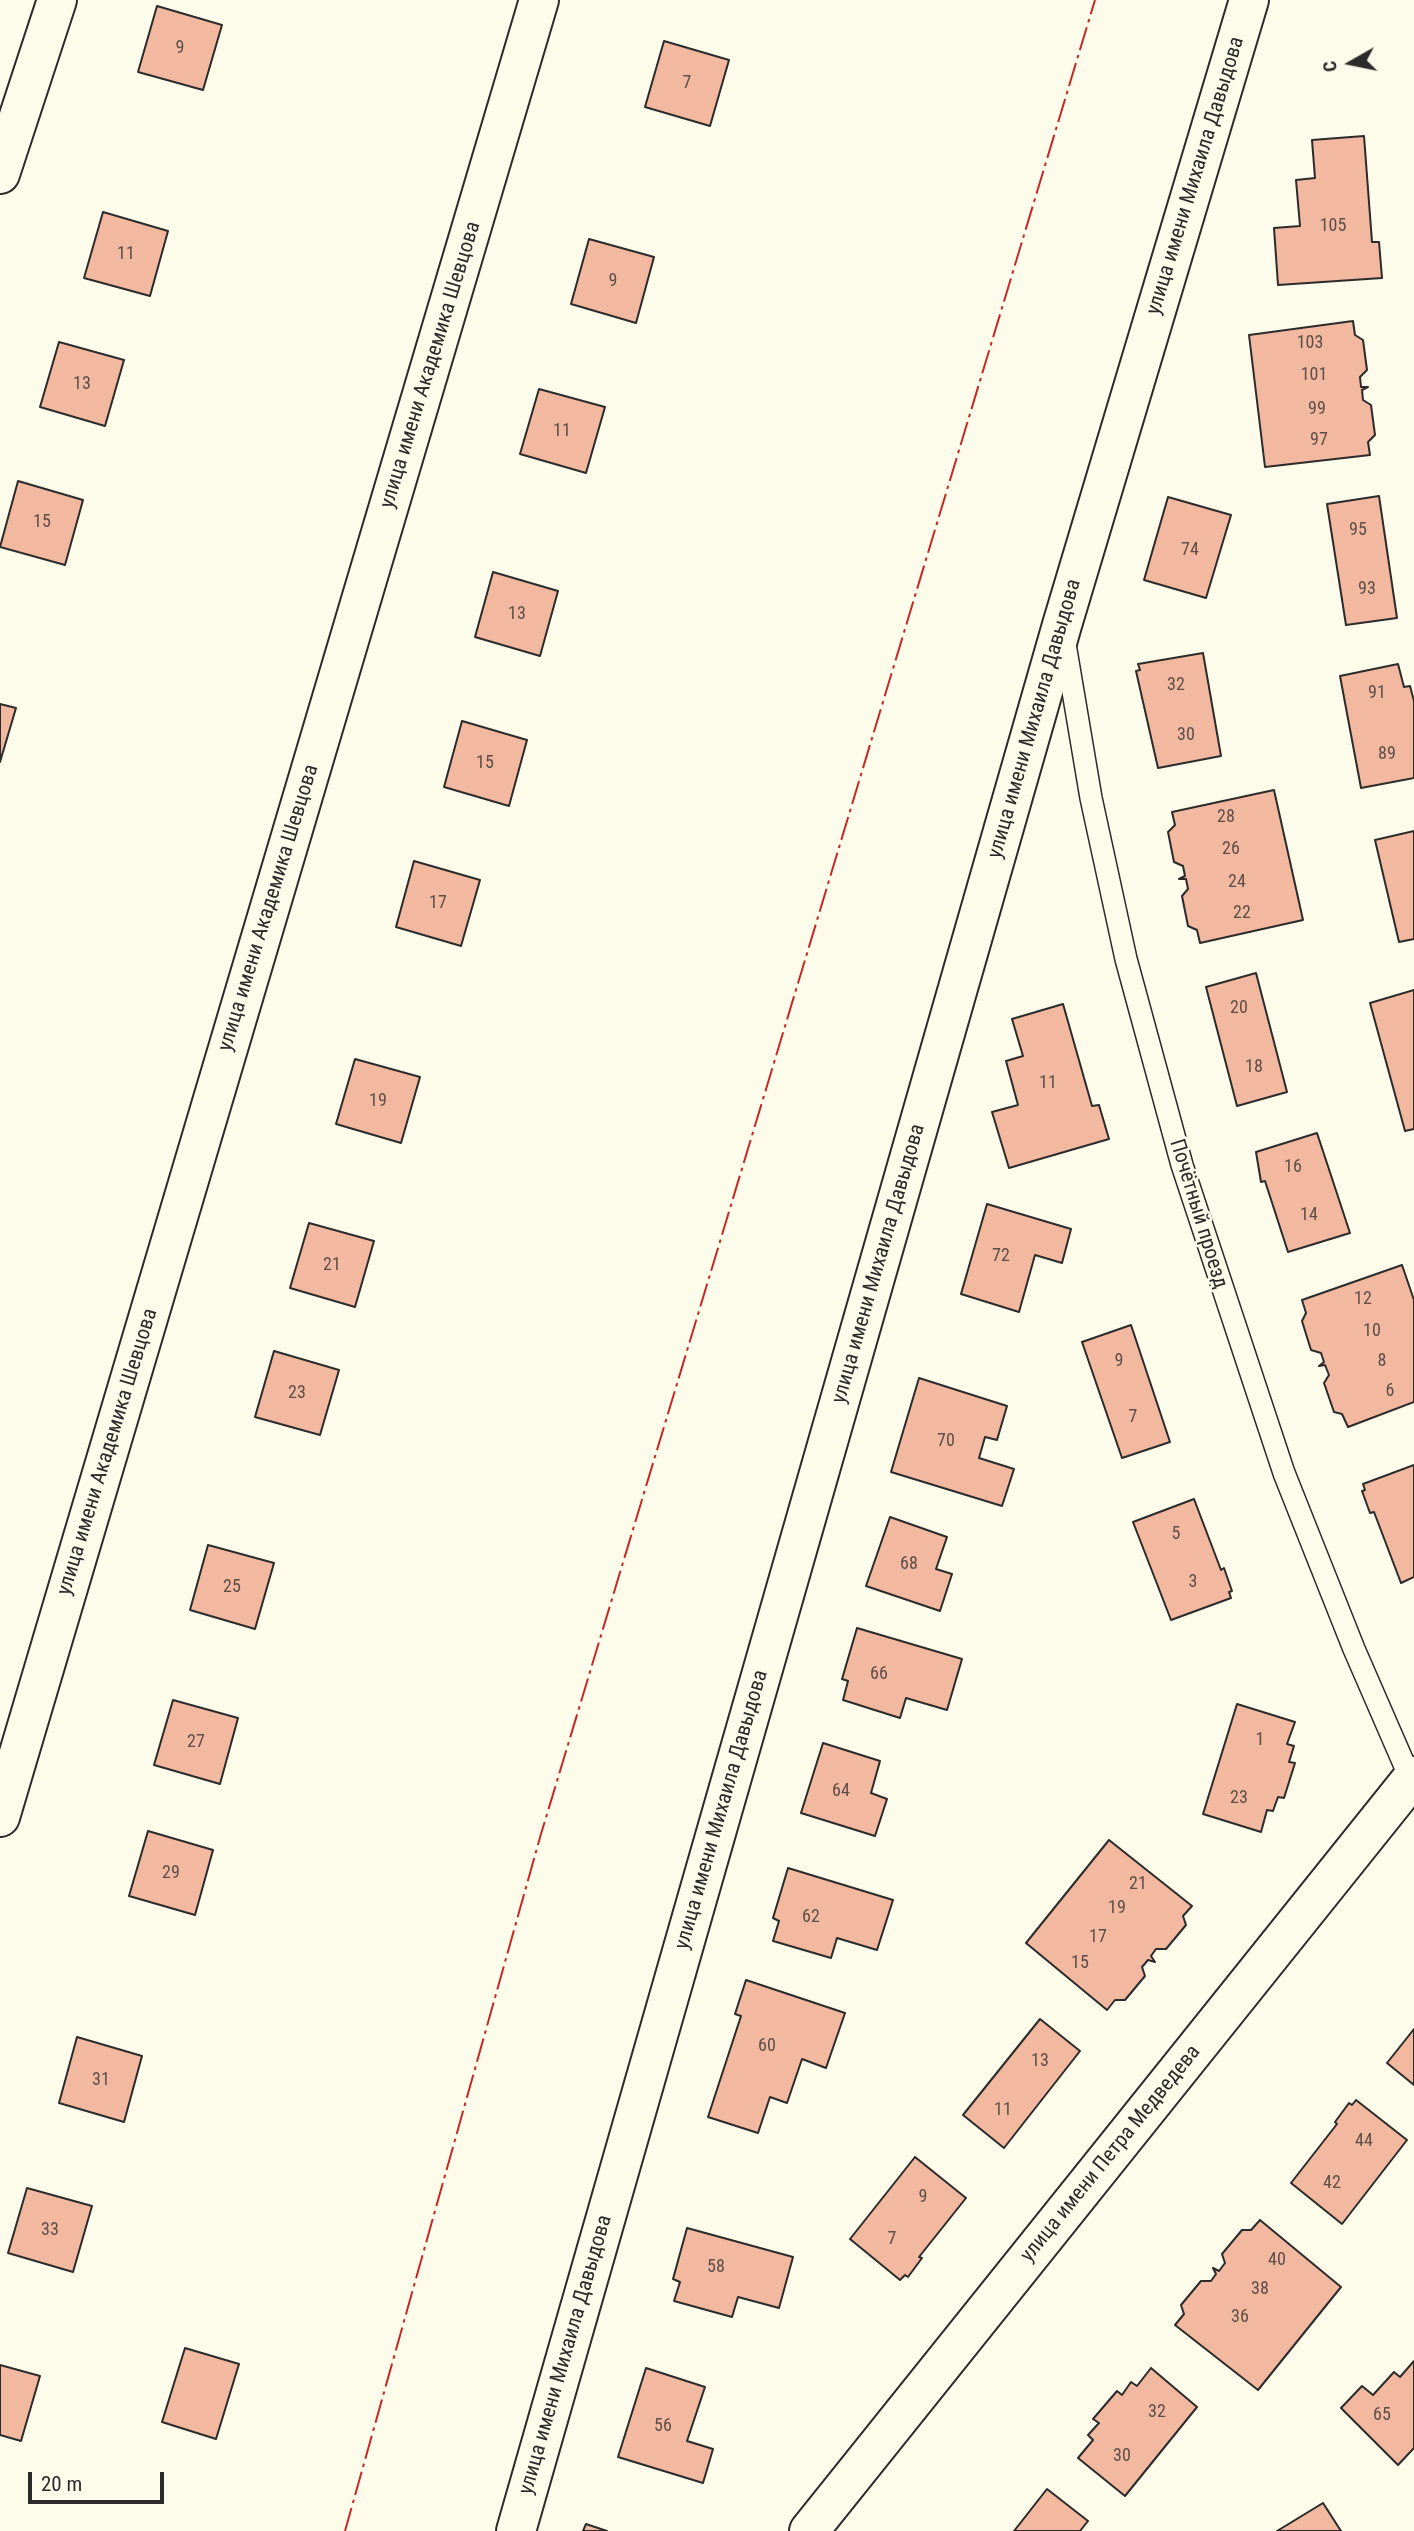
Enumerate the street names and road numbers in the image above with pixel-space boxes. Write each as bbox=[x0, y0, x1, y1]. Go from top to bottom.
street label: улица имени Михаила Давыдова bbox=[1142, 34, 1250, 318]
street label: улица имени Академика Шевцова bbox=[375, 219, 487, 511]
street label: улица имени Михаила Давыдова bbox=[983, 576, 1087, 862]
street label: улица имени Академика Шевцова bbox=[213, 762, 325, 1054]
street label: улица имени Михаила Давыдова bbox=[827, 1121, 931, 1407]
street label: Почётный проезд bbox=[1163, 1136, 1233, 1292]
street label: улица имени Академика Шевцова bbox=[52, 1306, 164, 1598]
street label: улица имени Михаила Давыдова bbox=[670, 1667, 774, 1953]
street label: улица имени Петра Медведева bbox=[1016, 2040, 1206, 2268]
street label: улица имени Михаила Давыдова bbox=[514, 2212, 618, 2498]

